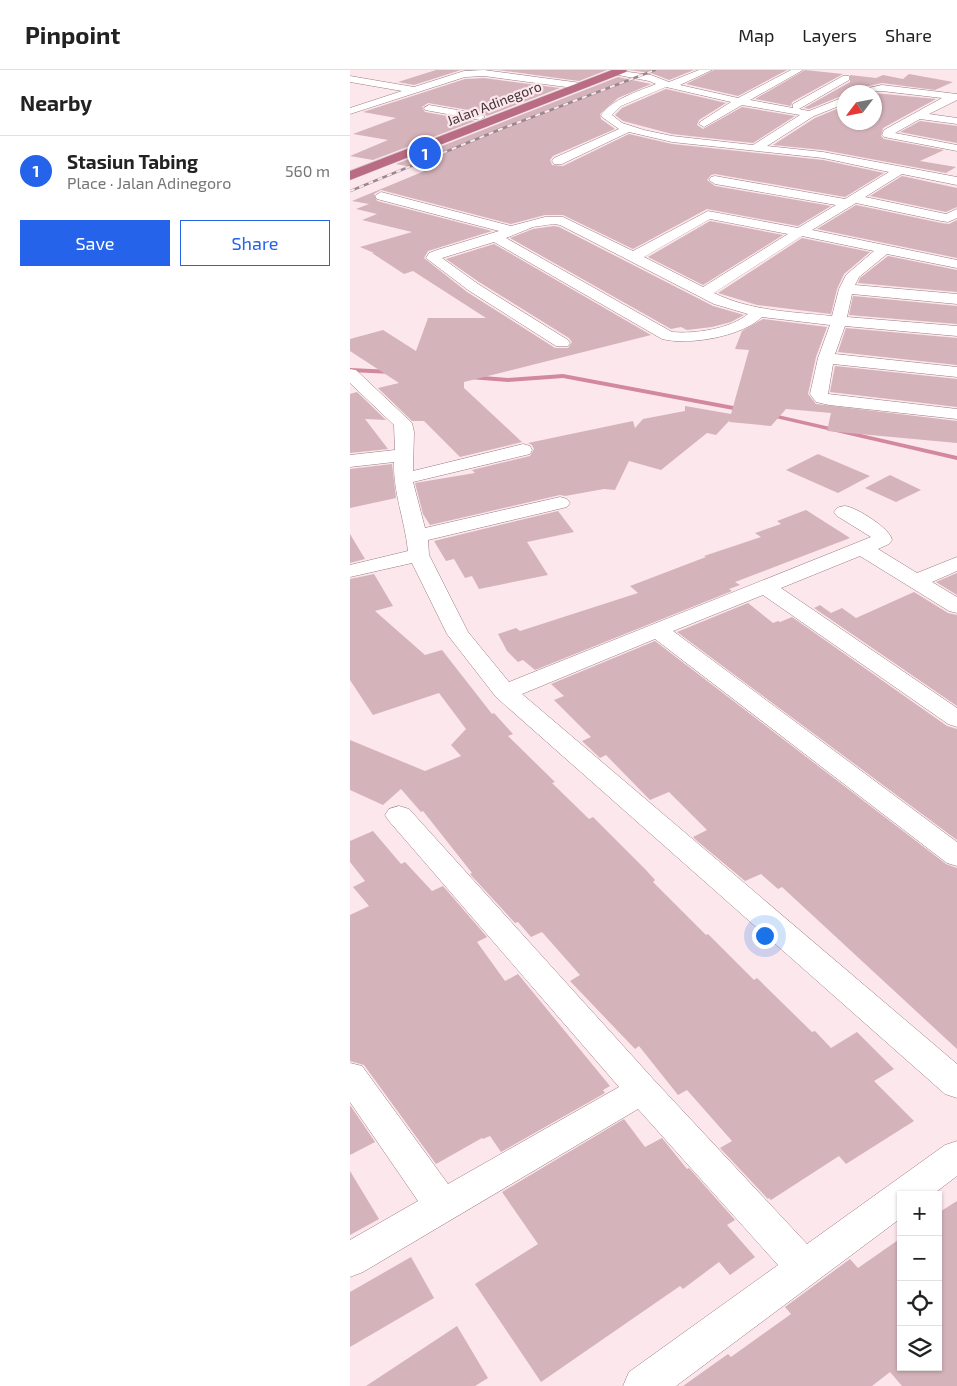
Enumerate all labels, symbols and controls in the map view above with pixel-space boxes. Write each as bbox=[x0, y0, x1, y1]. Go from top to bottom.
text: Pinpoint bbox=[25, 20, 120, 49]
text: Map bbox=[738, 24, 774, 46]
text: Layers bbox=[802, 24, 857, 46]
text: Share bbox=[885, 24, 932, 46]
street label: Jalan Adinegoro bbox=[444, 77, 544, 129]
north arrow bbox=[837, 85, 882, 130]
text: Nearby bbox=[20, 90, 92, 115]
pin: 1 bbox=[409, 134, 441, 172]
text: Stasiun Tabing bbox=[67, 150, 198, 173]
text: 1 bbox=[33, 161, 39, 180]
text: 560 m bbox=[285, 161, 330, 180]
text: Place · Jalan Adinegoro bbox=[67, 173, 231, 192]
button: Save bbox=[20, 220, 170, 266]
button: Share bbox=[180, 220, 330, 266]
your location bbox=[752, 923, 778, 949]
map controls bbox=[897, 1191, 942, 1371]
button: + bbox=[897, 1191, 942, 1236]
button: − bbox=[897, 1236, 942, 1281]
button: locate bbox=[897, 1281, 942, 1326]
button: layers bbox=[897, 1326, 942, 1371]

